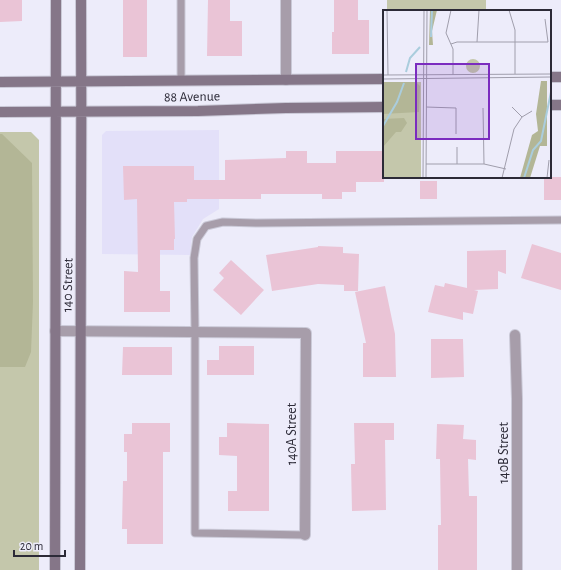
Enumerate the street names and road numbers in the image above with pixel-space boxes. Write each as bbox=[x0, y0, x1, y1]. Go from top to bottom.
street label: 88 Avenue bbox=[164, 90, 220, 104]
street label: 140 Street bbox=[61, 257, 75, 312]
street label: 140A Street bbox=[285, 402, 299, 465]
street label: 140B Street bbox=[497, 422, 511, 484]

